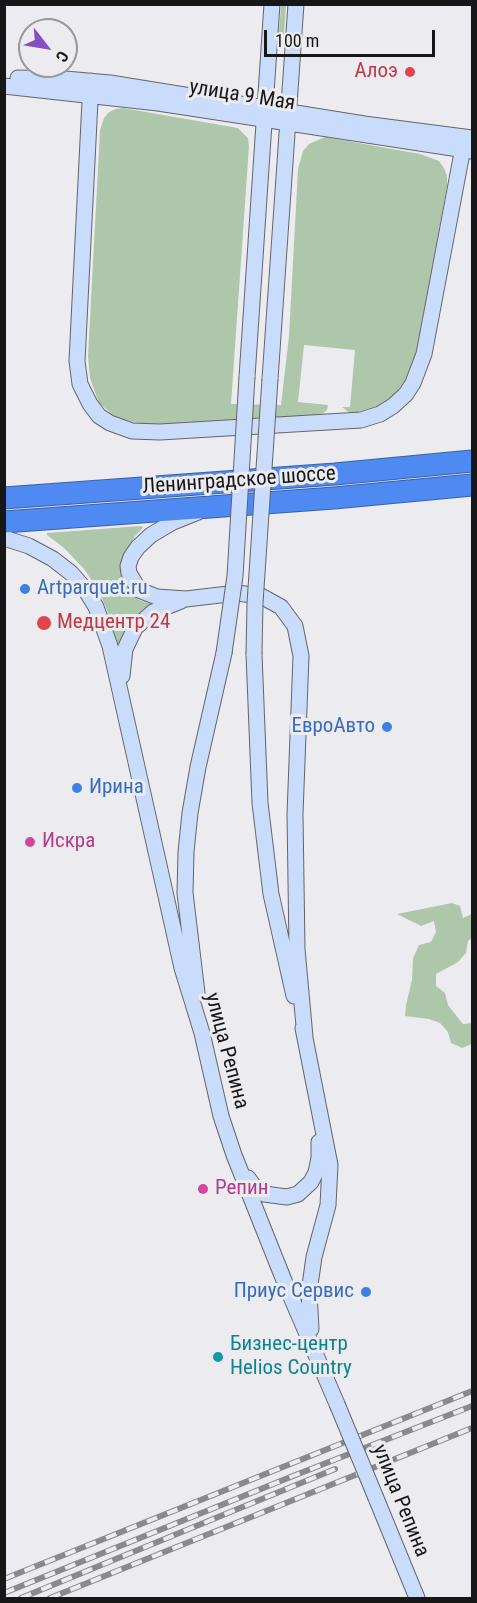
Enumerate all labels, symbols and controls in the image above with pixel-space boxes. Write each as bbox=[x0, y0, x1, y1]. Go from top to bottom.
north arrow bbox=[18, 18, 78, 78]
scale bar bbox=[267, 18, 438, 56]
text: 100 m bbox=[275, 30, 319, 51]
text: С bbox=[52, 48, 73, 65]
place label: Алоэ bbox=[355, 59, 398, 85]
marker: Алоэ bbox=[403, 65, 417, 79]
street label: улица 9 Мая bbox=[187, 75, 297, 117]
street label: Ленинградское шоссе bbox=[142, 462, 336, 500]
place label: Artparquet.ru bbox=[37, 576, 148, 602]
marker: Artparquet.ru bbox=[18, 582, 32, 596]
place label: Медцентр 24 bbox=[57, 610, 170, 636]
marker: Медцентр 24 bbox=[35, 614, 53, 632]
place label: ЕвроАвто bbox=[291, 714, 375, 740]
marker: ЕвроАвто bbox=[380, 720, 394, 734]
place label: Ирина bbox=[89, 775, 144, 801]
marker: Ирина bbox=[70, 781, 84, 795]
place label: Искра bbox=[42, 829, 95, 855]
marker: Искра bbox=[23, 835, 37, 849]
street label: улица Репина bbox=[198, 990, 254, 1112]
place label: Репин bbox=[215, 1176, 268, 1202]
marker: Репин bbox=[196, 1182, 210, 1196]
place label: Приус Сервис bbox=[234, 1279, 354, 1305]
marker: Приус Сервис bbox=[359, 1285, 373, 1299]
place label: Бизнес-центр Helios Country bbox=[230, 1332, 352, 1382]
marker: Бизнес-центр Helios Country bbox=[211, 1350, 225, 1364]
street label: улица Репина bbox=[366, 1441, 434, 1561]

